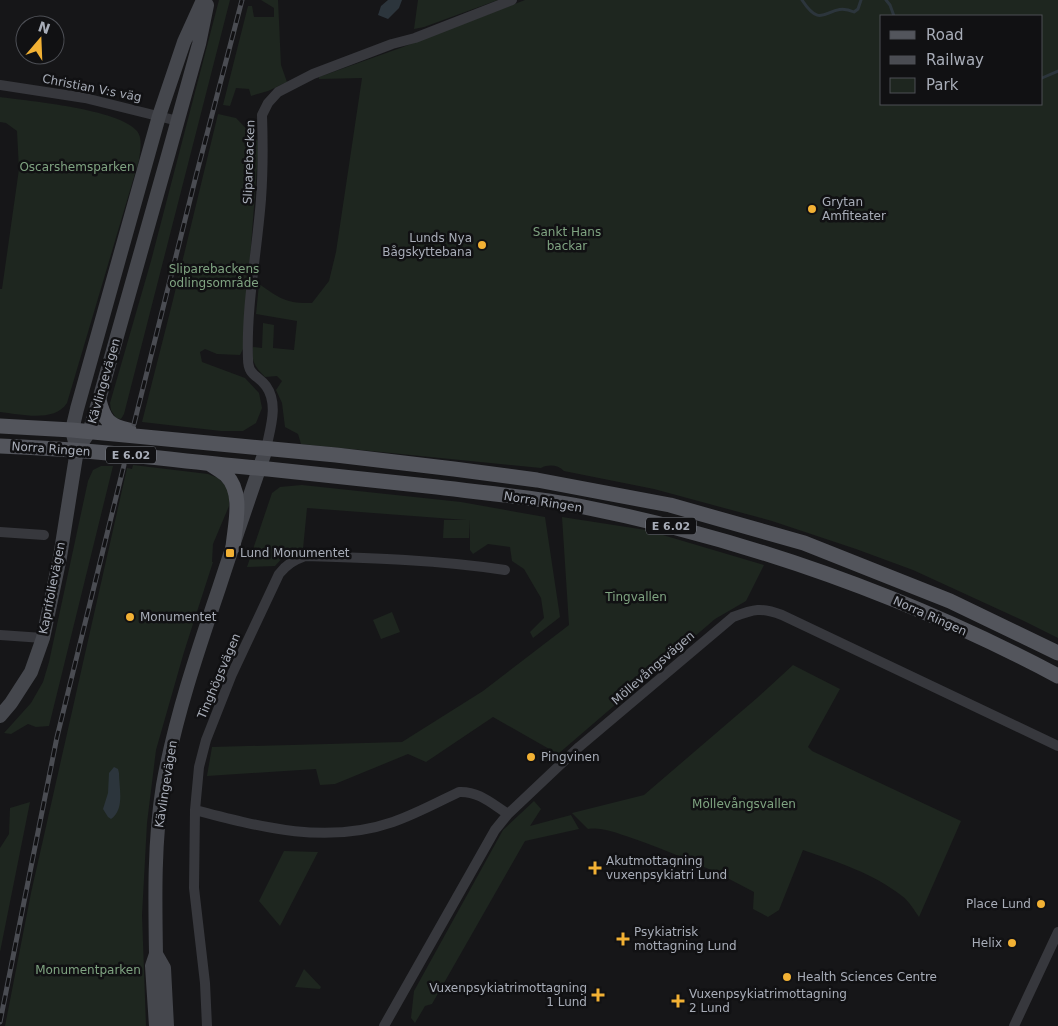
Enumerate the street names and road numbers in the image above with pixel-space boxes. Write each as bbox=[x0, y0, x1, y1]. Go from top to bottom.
street label: Christian V:s väg bbox=[41, 72, 143, 104]
street label: Sliparebacken bbox=[241, 120, 257, 204]
street label: Kävlingevägen bbox=[85, 337, 123, 425]
street label: Norra Ringen bbox=[11, 439, 91, 459]
road number: E 6.02 bbox=[106, 446, 156, 464]
street label: Norra Ringen bbox=[503, 489, 583, 515]
road number: E 6.02 bbox=[646, 518, 696, 534]
street label: Kaprifolievägen bbox=[36, 541, 68, 635]
street label: Norra Ringen bbox=[891, 594, 969, 638]
street label: Möllevångsvägen bbox=[609, 628, 697, 708]
street label: Tinghögsvägen bbox=[194, 631, 243, 722]
street label: Kävlingevägen bbox=[152, 739, 180, 829]

